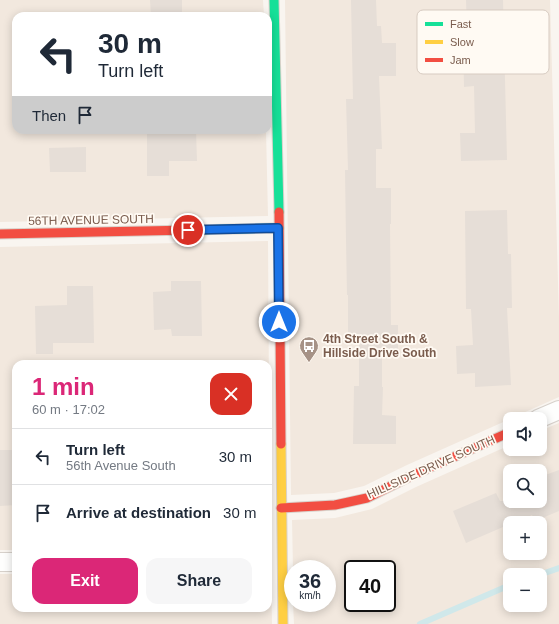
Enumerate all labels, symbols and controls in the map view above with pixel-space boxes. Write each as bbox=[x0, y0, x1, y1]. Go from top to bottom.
legend bbox=[417, 10, 549, 74]
text: Fast bbox=[450, 18, 471, 30]
icon: left bbox=[32, 28, 84, 80]
text: 30 m bbox=[98, 28, 162, 59]
text: Slow bbox=[450, 36, 474, 48]
text: Jam bbox=[450, 54, 471, 66]
text: Turn left bbox=[98, 61, 163, 81]
icon: arrive bbox=[74, 104, 96, 126]
text: Then bbox=[32, 107, 66, 124]
street label: 56TH AVENUE SOUTH bbox=[28, 212, 154, 228]
pin bbox=[171, 213, 205, 247]
icon: arrive bbox=[177, 219, 199, 241]
position arrow bbox=[258, 301, 300, 343]
place label: 4th Street South & Hillside Drive South bbox=[323, 332, 436, 360]
bus stop icon: 4th Street South & Hillside Drive South bbox=[298, 335, 320, 363]
text: 1 min bbox=[32, 373, 95, 400]
button: close bbox=[210, 373, 252, 415]
text: 60 m · 17:02 bbox=[32, 402, 105, 417]
map controls bbox=[503, 412, 547, 612]
button: sound bbox=[503, 412, 547, 456]
street label: HILLSIDE DRIVE SOUTH bbox=[365, 432, 497, 502]
text: Turn left bbox=[66, 441, 125, 458]
icon: left bbox=[32, 446, 54, 468]
text: 30 m bbox=[219, 448, 252, 465]
text: 56th Avenue South bbox=[66, 458, 176, 473]
button: search bbox=[503, 464, 547, 508]
icon: arrive bbox=[32, 502, 54, 524]
text: Arrive at destination bbox=[66, 504, 211, 521]
text: 30 m bbox=[223, 504, 256, 521]
button: + bbox=[503, 516, 547, 560]
button: Exit bbox=[32, 558, 138, 604]
button: Share bbox=[146, 558, 252, 604]
speed limit sign: 40 bbox=[344, 560, 396, 612]
button: − bbox=[503, 568, 547, 612]
text: 36 bbox=[299, 570, 321, 592]
text: km/h bbox=[299, 590, 321, 601]

